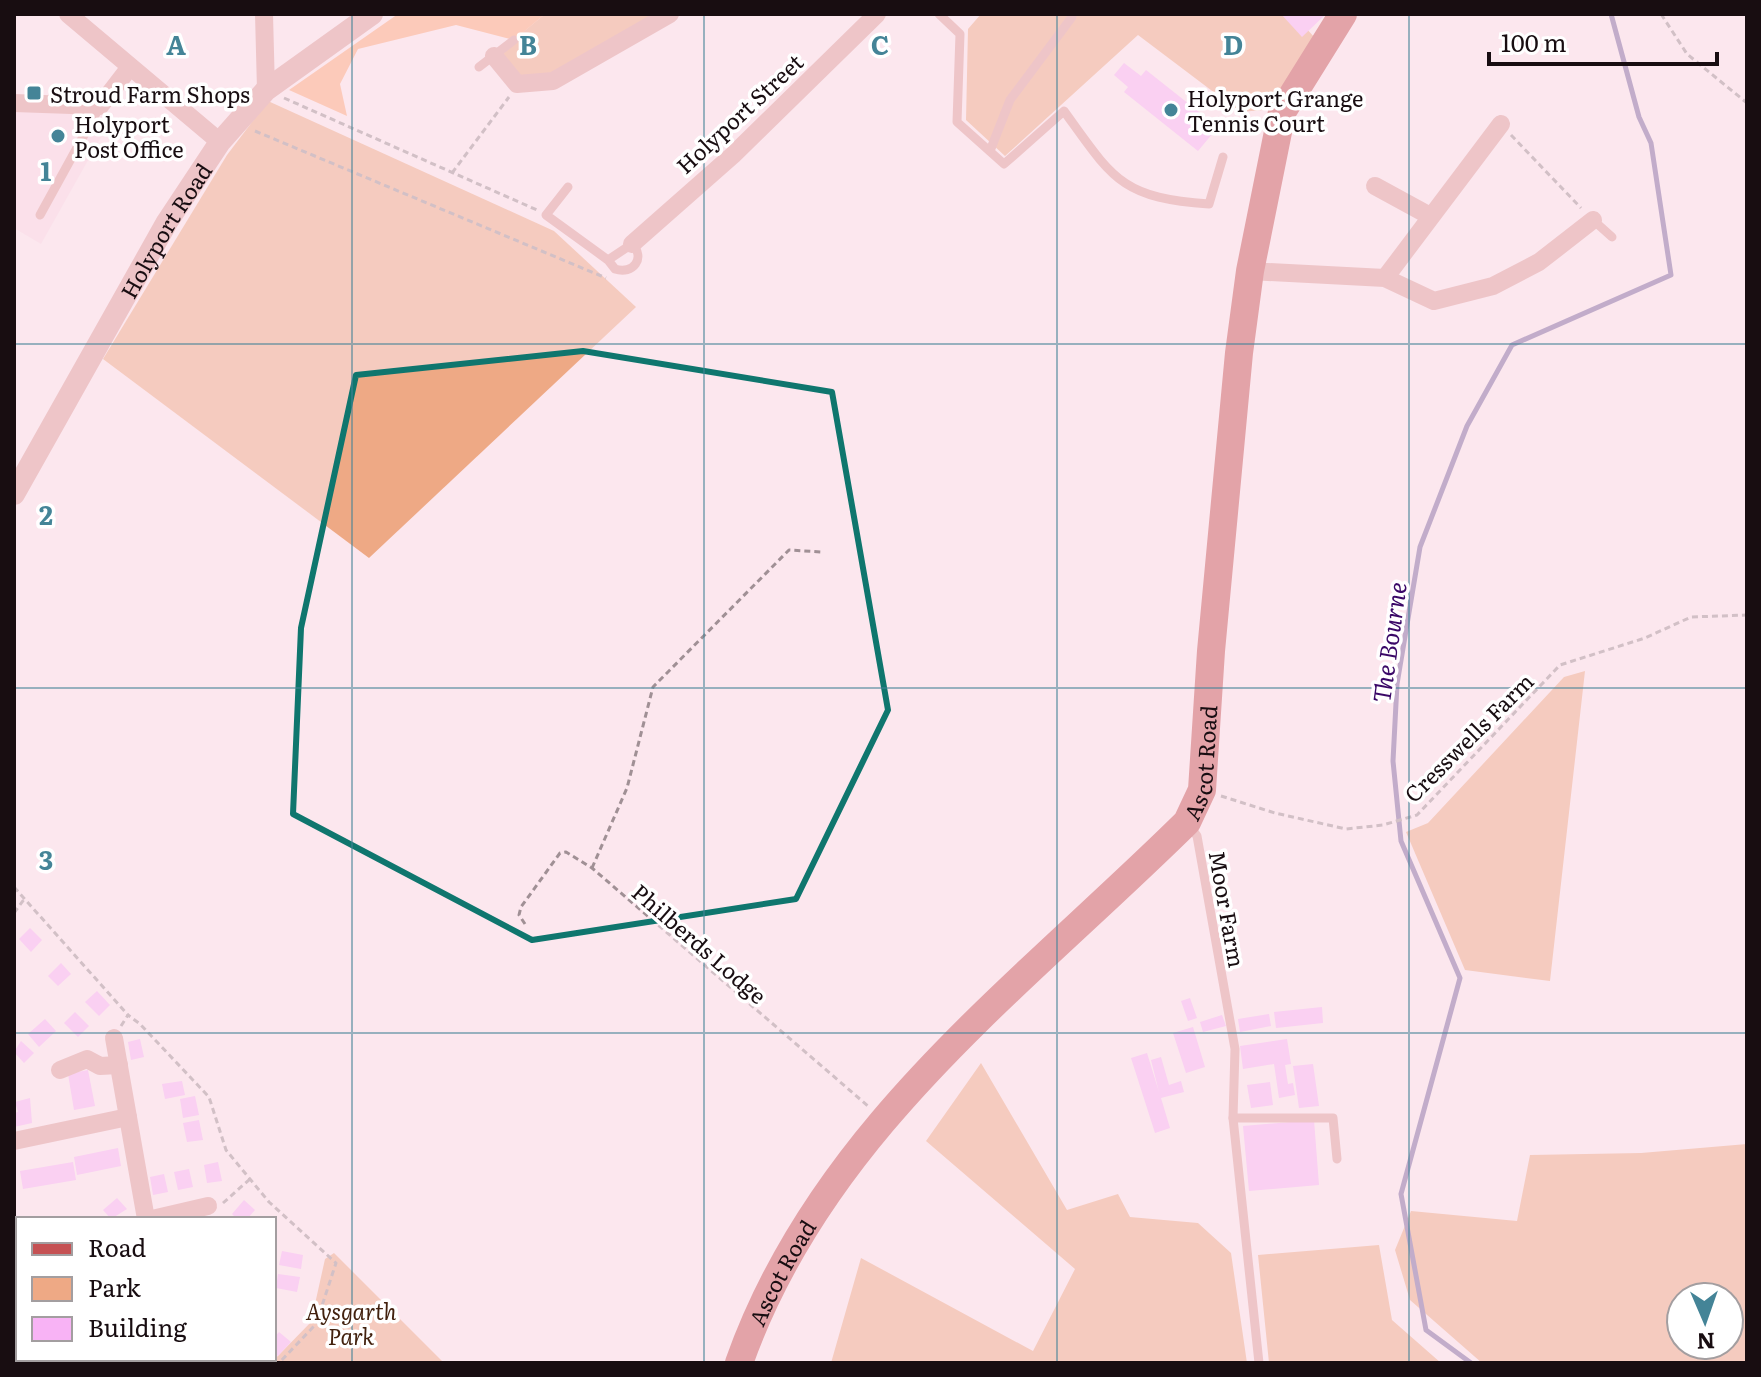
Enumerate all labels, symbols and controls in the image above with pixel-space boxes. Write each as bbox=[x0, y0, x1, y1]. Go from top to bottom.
scale bar bbox=[1489, 16, 1717, 66]
text: A bbox=[166, 24, 186, 63]
text: B bbox=[519, 24, 537, 63]
text: C bbox=[871, 24, 889, 63]
text: D bbox=[1223, 24, 1243, 63]
text: 100 m bbox=[1501, 24, 1567, 59]
street label: Holyport Street bbox=[668, 45, 810, 181]
place label: Stroud Farm Shops bbox=[50, 77, 250, 110]
place label: Holyport Grange Tennis Court bbox=[1187, 81, 1363, 139]
marker: Stroud Farm Shops bbox=[25, 84, 43, 102]
marker: Holyport Grange Tennis Court bbox=[1162, 101, 1180, 119]
place label: Holyport Post Office bbox=[74, 107, 184, 165]
marker: Holyport Post Office bbox=[49, 127, 67, 145]
text: 1 bbox=[41, 150, 52, 189]
street label: Holyport Road bbox=[111, 156, 219, 304]
text: 2 bbox=[39, 494, 53, 533]
water label: The Bourne bbox=[1362, 580, 1414, 704]
street label: Cresswells Farm bbox=[1396, 665, 1540, 809]
street label: Ascot Road bbox=[1174, 704, 1224, 825]
text: 3 bbox=[39, 839, 53, 878]
street label: Moor Farm bbox=[1202, 848, 1254, 970]
street label: Philberds Lodge bbox=[626, 875, 774, 1011]
street label: Ascot Road bbox=[739, 1213, 823, 1331]
legend bbox=[16, 1217, 276, 1361]
text: Road bbox=[88, 1229, 147, 1264]
text: Park bbox=[88, 1269, 141, 1304]
north arrow bbox=[1665, 1281, 1745, 1361]
park label: Aysgarth Park bbox=[306, 1294, 396, 1352]
text: Building bbox=[88, 1309, 187, 1344]
text: N bbox=[1696, 1326, 1716, 1359]

